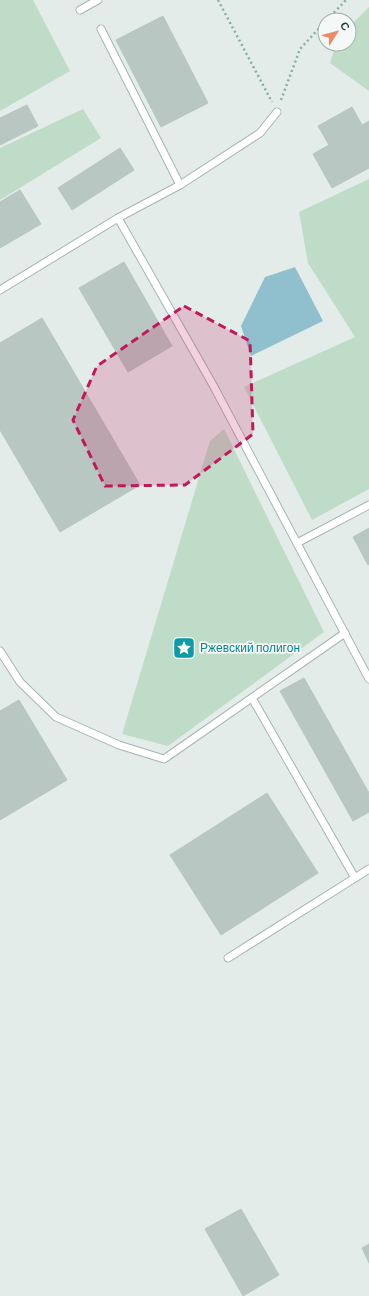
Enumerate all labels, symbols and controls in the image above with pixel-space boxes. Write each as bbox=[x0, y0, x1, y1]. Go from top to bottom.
north arrow bbox=[317, 12, 357, 52]
text: С bbox=[338, 19, 353, 33]
place icon: Ржевский полигон bbox=[171, 635, 197, 661]
place label: Ржевский полигон bbox=[200, 640, 300, 654]

